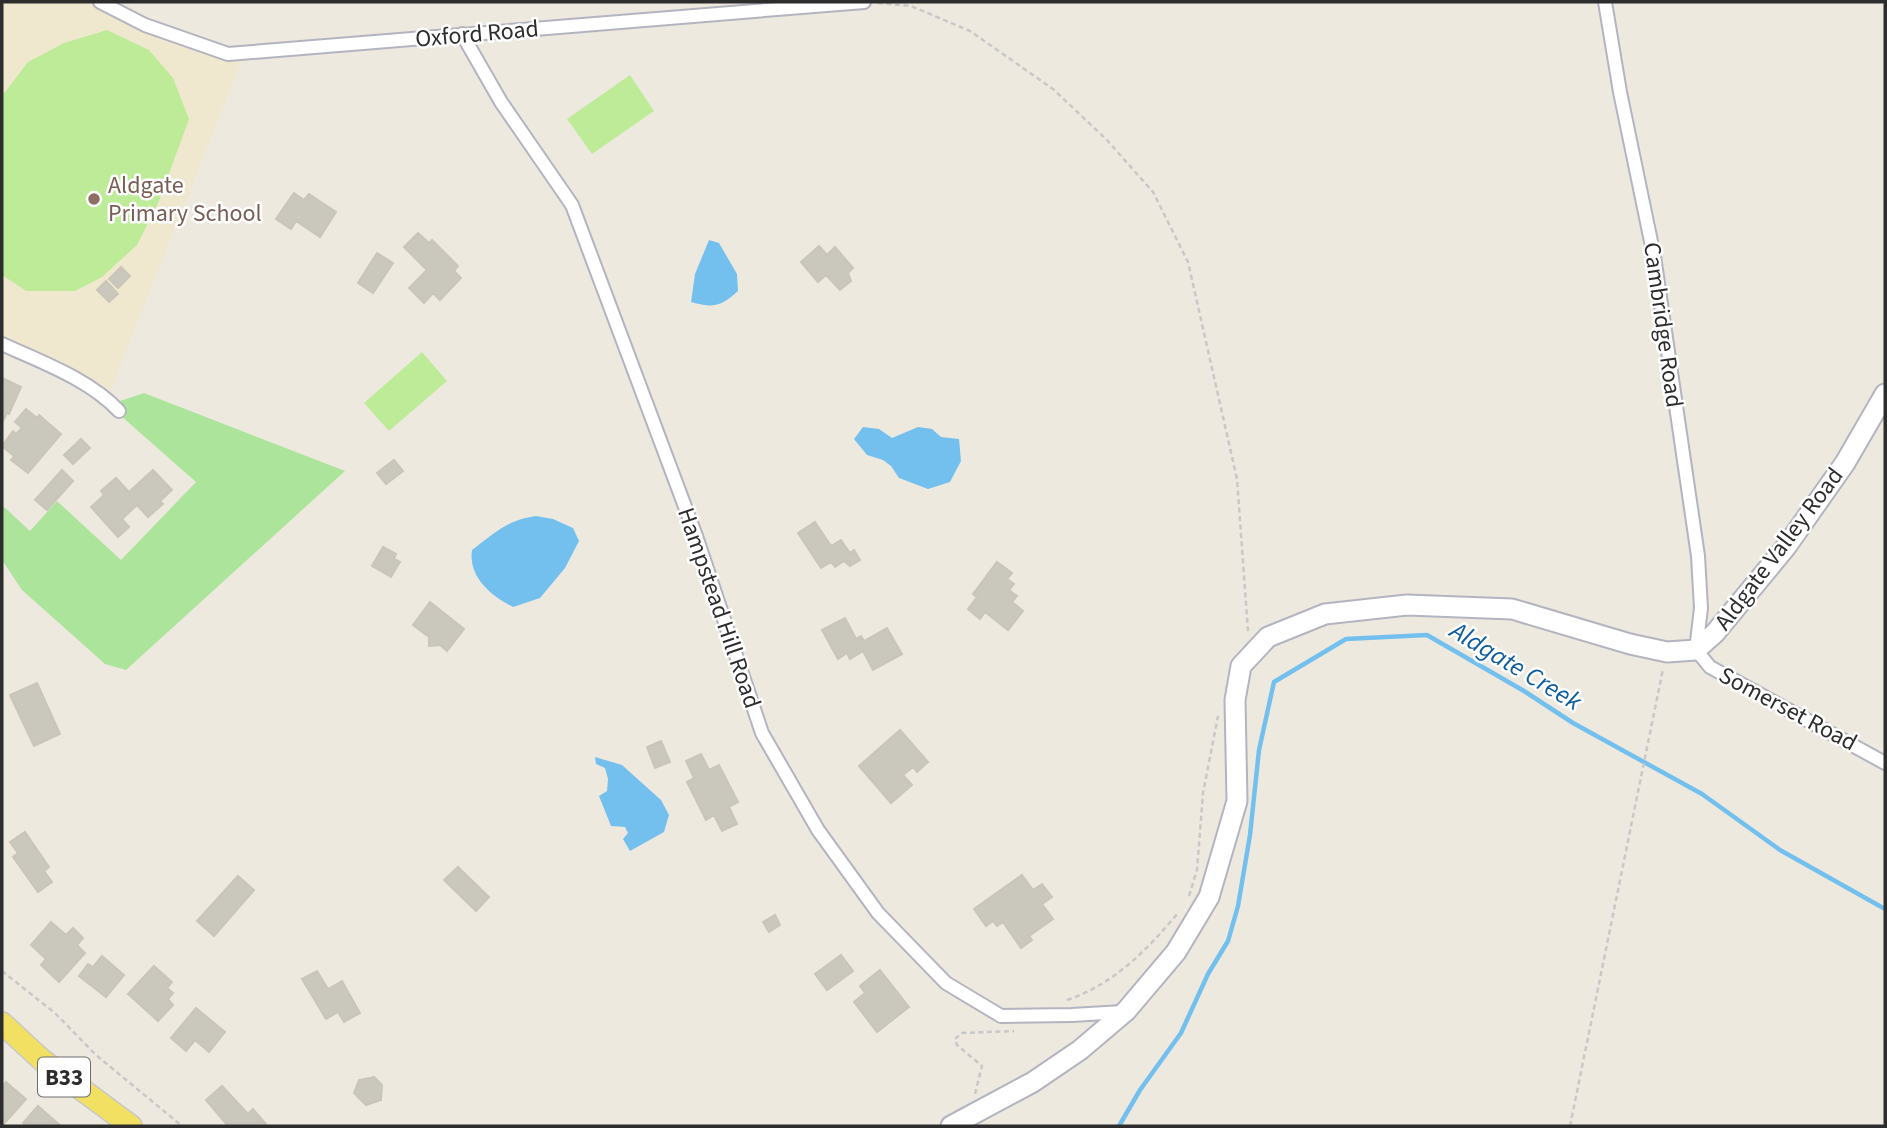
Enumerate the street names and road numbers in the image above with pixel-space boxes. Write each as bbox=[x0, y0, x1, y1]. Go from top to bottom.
street label: Oxford Road bbox=[414, 11, 540, 57]
street label: Cambridge Road bbox=[1634, 240, 1692, 410]
street label: Aldgate Valley Road bbox=[1706, 460, 1852, 638]
street label: Hampstead Hill Road bbox=[668, 503, 770, 713]
street label: Somerset Road bbox=[1713, 658, 1863, 760]
road number: B33 bbox=[38, 1058, 90, 1096]

